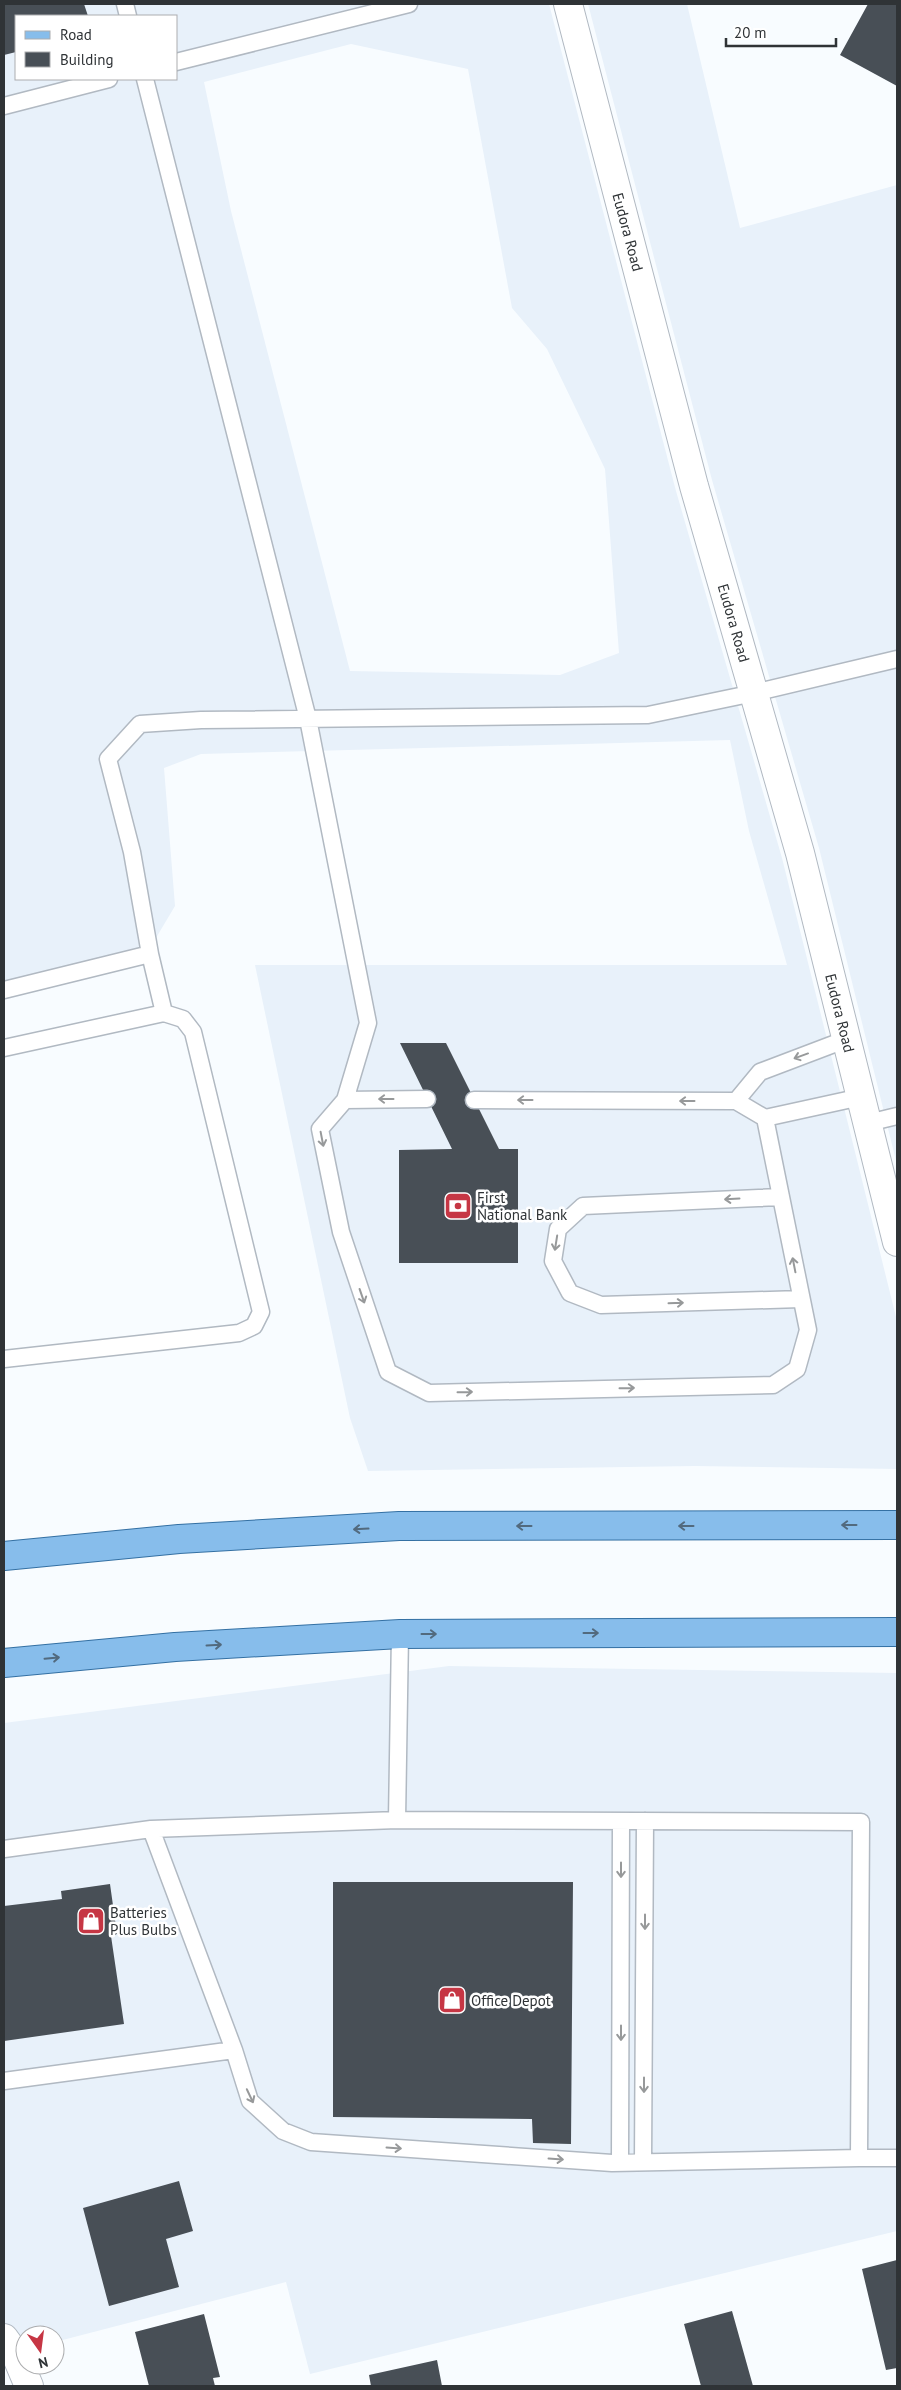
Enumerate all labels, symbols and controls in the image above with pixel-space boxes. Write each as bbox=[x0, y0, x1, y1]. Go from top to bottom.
legend bbox=[15, 15, 178, 80]
scale bar bbox=[726, 15, 836, 47]
text: 20 m bbox=[734, 23, 767, 42]
text: Road bbox=[60, 25, 92, 44]
text: Building bbox=[60, 50, 114, 69]
street label: Eudora Road bbox=[608, 191, 648, 273]
street label: Eudora Road bbox=[714, 582, 754, 664]
street label: Eudora Road bbox=[821, 972, 859, 1054]
one-way arrow bbox=[794, 1052, 809, 1061]
one-way arrow bbox=[378, 1095, 394, 1104]
one-way arrow bbox=[517, 1095, 533, 1105]
one-way arrow bbox=[679, 1096, 696, 1106]
one-way arrow bbox=[317, 1130, 327, 1146]
place label: First National Bank bbox=[477, 1188, 568, 1224]
bank icon: First National Bank bbox=[443, 1191, 473, 1221]
one-way arrow bbox=[724, 1194, 740, 1203]
one-way arrow bbox=[551, 1235, 561, 1251]
one-way arrow bbox=[789, 1257, 799, 1273]
one-way arrow bbox=[358, 1287, 367, 1303]
one-way arrow bbox=[668, 1298, 684, 1308]
one-way arrow bbox=[619, 1384, 635, 1393]
one-way arrow bbox=[456, 1387, 473, 1397]
one-way arrow bbox=[841, 1520, 857, 1530]
one-way arrow bbox=[516, 1521, 532, 1531]
one-way arrow bbox=[678, 1521, 694, 1531]
one-way arrow bbox=[353, 1524, 369, 1533]
one-way arrow bbox=[583, 1628, 599, 1638]
one-way arrow bbox=[420, 1629, 437, 1639]
one-way arrow bbox=[206, 1640, 222, 1649]
one-way arrow bbox=[44, 1653, 60, 1663]
one-way arrow bbox=[616, 1862, 626, 1878]
place label: Batteries Plus Bulbs bbox=[110, 1903, 177, 1939]
shop icon: Batteries Plus Bulbs bbox=[76, 1906, 106, 1936]
one-way arrow bbox=[640, 1914, 650, 1930]
shop icon: Office Depot bbox=[437, 1985, 467, 2015]
place label: Office Depot bbox=[471, 1991, 551, 2010]
one-way arrow bbox=[616, 2024, 626, 2040]
one-way arrow bbox=[639, 2076, 649, 2093]
one-way arrow bbox=[245, 2088, 255, 2103]
one-way arrow bbox=[386, 2143, 402, 2152]
one-way arrow bbox=[548, 2154, 564, 2163]
north arrow bbox=[15, 2325, 65, 2375]
text: N bbox=[37, 2353, 50, 2372]

